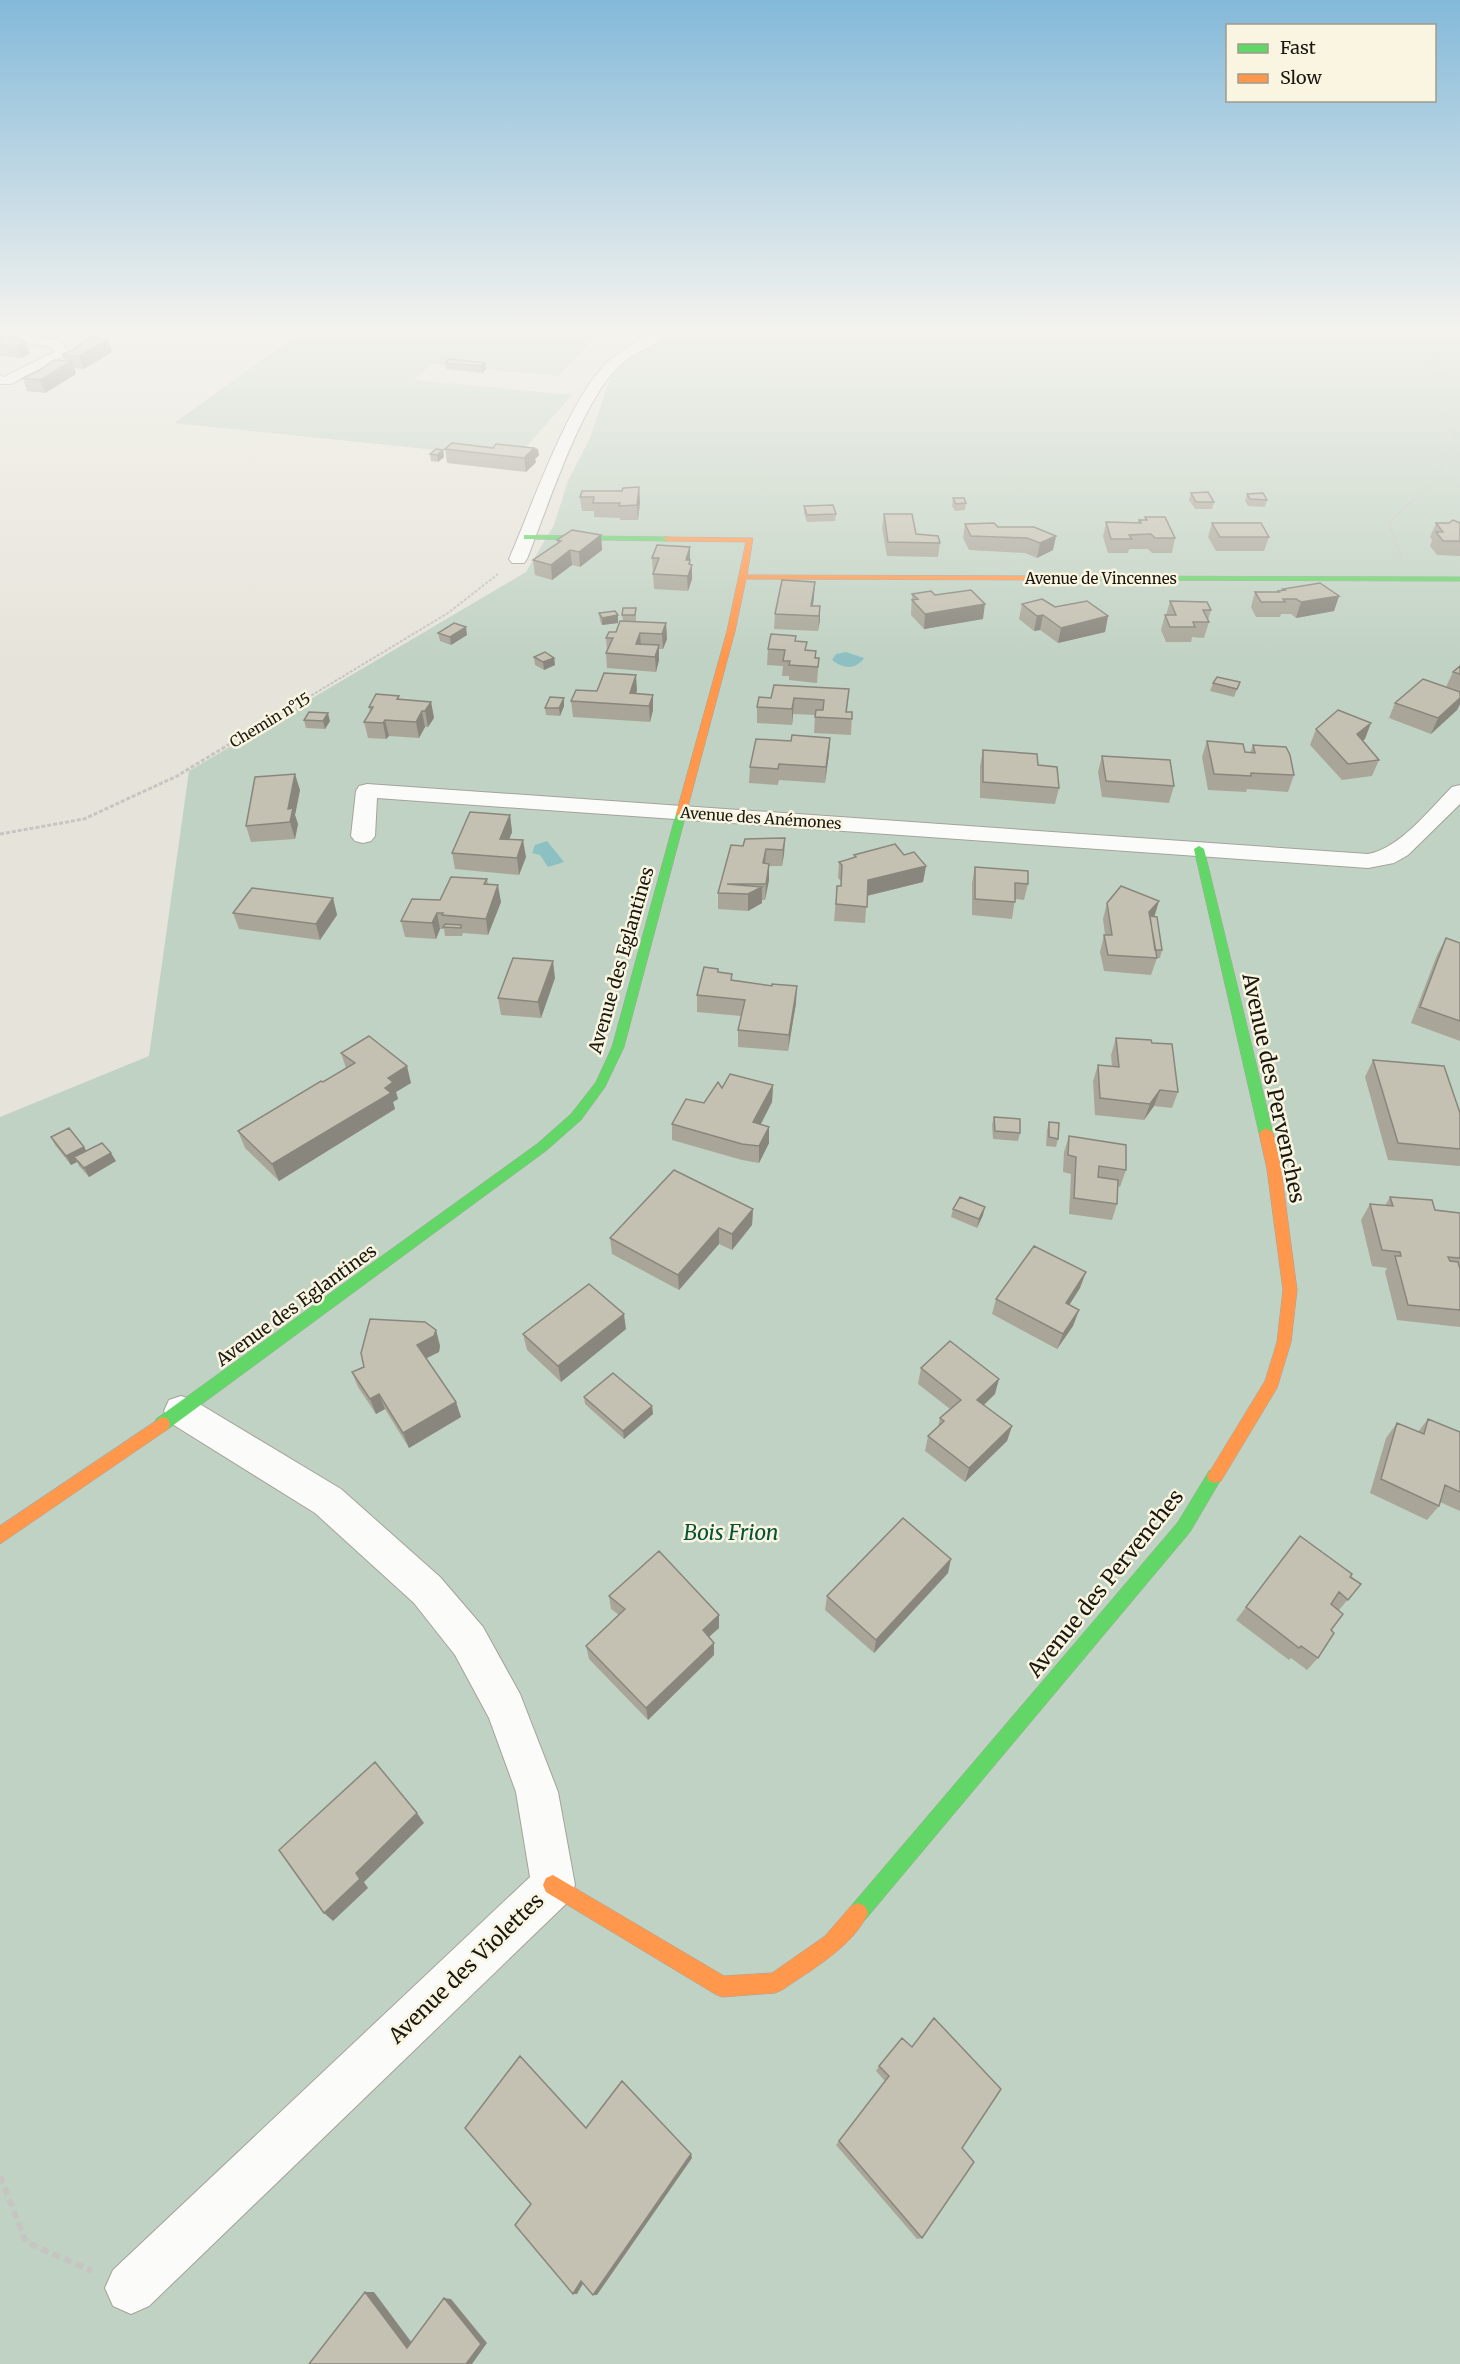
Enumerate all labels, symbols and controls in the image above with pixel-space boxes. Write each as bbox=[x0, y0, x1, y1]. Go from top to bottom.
legend bbox=[1226, 24, 1436, 102]
text: Fast bbox=[1280, 36, 1316, 59]
text: Slow bbox=[1280, 66, 1323, 89]
street label: Avenue de Vincennes bbox=[1024, 569, 1177, 588]
street label: Chemin n°15 bbox=[226, 688, 314, 752]
street label: Avenue des Anémones bbox=[679, 803, 842, 833]
street label: Avenue des Eglantines bbox=[583, 864, 659, 1057]
street label: Avenue des Pervenches bbox=[1236, 970, 1312, 1205]
street label: Avenue des Eglantines bbox=[210, 1239, 381, 1372]
street label: Avenue des Pervenches bbox=[1020, 1484, 1189, 1683]
park label: Bois Frion bbox=[683, 1519, 779, 1546]
street label: Avenue des Violettes bbox=[382, 1887, 549, 2050]

